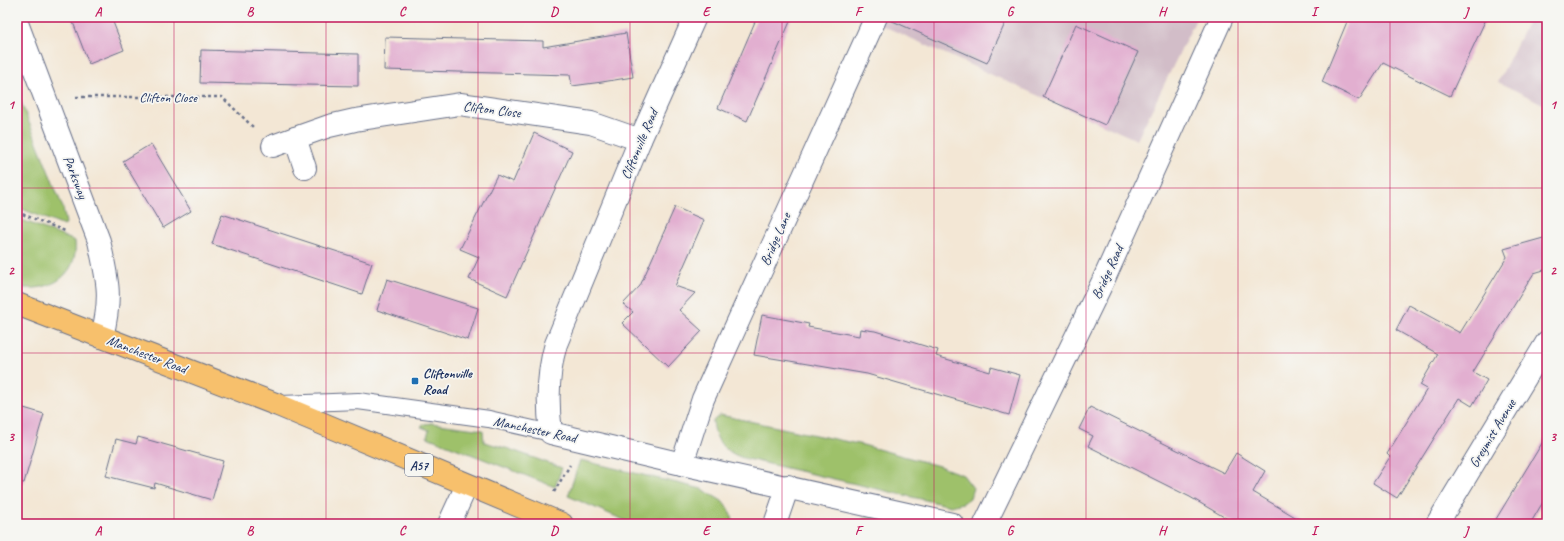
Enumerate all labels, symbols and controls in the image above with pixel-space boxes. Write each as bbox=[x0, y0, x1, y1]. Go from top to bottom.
text: A bbox=[95, 4, 103, 20]
text: B bbox=[247, 4, 255, 20]
text: C bbox=[399, 4, 407, 20]
text: D bbox=[550, 4, 559, 20]
text: E bbox=[703, 4, 712, 20]
text: F bbox=[855, 4, 864, 20]
text: G bbox=[1007, 4, 1015, 20]
text: H bbox=[1158, 4, 1168, 20]
text: I bbox=[1311, 4, 1320, 20]
text: J bbox=[1463, 4, 1470, 20]
street label: Clifton Close bbox=[139, 89, 198, 106]
text: 1 bbox=[8, 97, 16, 113]
text: 1 bbox=[1550, 97, 1558, 113]
street label: Clifton Close bbox=[462, 98, 523, 122]
street label: Cliftonville Road bbox=[617, 104, 663, 182]
street label: Parksway bbox=[60, 153, 92, 202]
street label: Bridge Lane bbox=[756, 209, 795, 268]
street label: Bridge Road bbox=[1088, 240, 1128, 302]
text: 2 bbox=[8, 263, 15, 279]
text: 2 bbox=[1550, 263, 1557, 279]
street label: Manchester Road bbox=[104, 331, 191, 378]
place label: Cliftonville Road bbox=[423, 365, 473, 398]
marker: Cliftonville Road bbox=[410, 376, 420, 386]
street label: Greymist Avenue bbox=[1465, 395, 1520, 470]
street label: Manchester Road bbox=[492, 412, 580, 447]
text: 3 bbox=[8, 429, 15, 445]
text: 3 bbox=[1550, 429, 1557, 445]
road number: A57 bbox=[405, 454, 433, 476]
text: A bbox=[95, 523, 103, 539]
text: B bbox=[247, 523, 255, 539]
text: C bbox=[399, 523, 407, 539]
text: D bbox=[550, 523, 559, 539]
text: E bbox=[703, 523, 712, 539]
text: F bbox=[855, 523, 864, 539]
text: G bbox=[1007, 523, 1015, 539]
text: H bbox=[1158, 523, 1168, 539]
text: I bbox=[1311, 523, 1320, 539]
text: J bbox=[1463, 523, 1470, 539]

